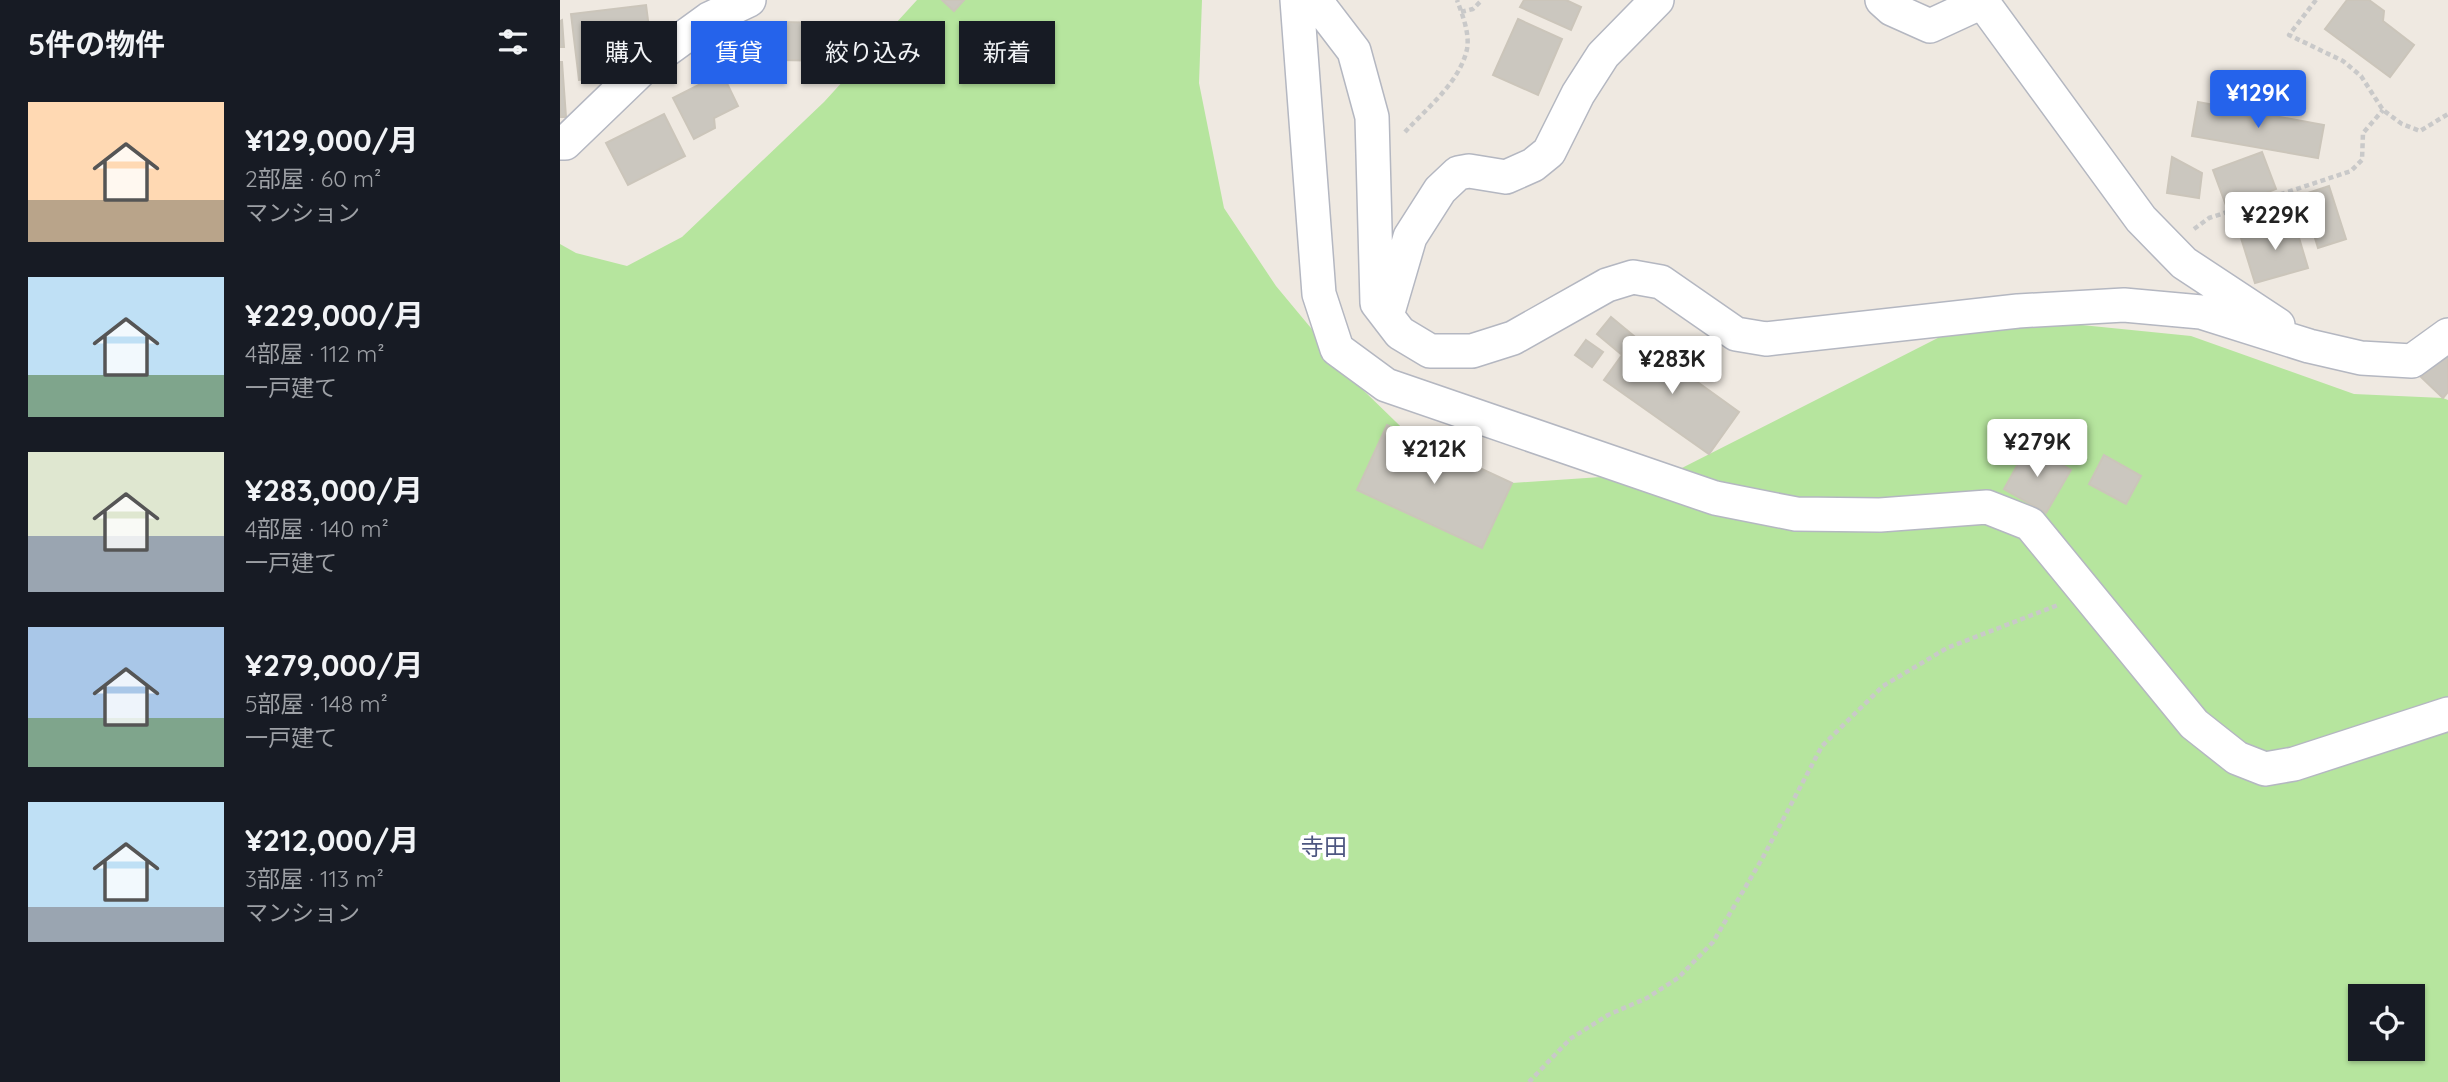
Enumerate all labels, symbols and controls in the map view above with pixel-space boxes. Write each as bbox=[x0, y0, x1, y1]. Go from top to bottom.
chip: 購入 bbox=[581, 21, 677, 84]
chip: 賃貸 bbox=[691, 21, 787, 84]
chip: 絞り込み bbox=[801, 21, 945, 84]
chip: 新着 bbox=[959, 21, 1055, 84]
icon: filters bbox=[494, 23, 532, 61]
text: 5件の物件 bbox=[28, 25, 165, 63]
pin: ¥129K bbox=[2209, 71, 2307, 130]
text: ¥129K bbox=[2226, 78, 2290, 107]
text: ¥129,000/月 bbox=[245, 121, 419, 159]
icon: home bbox=[84, 130, 168, 214]
text: 2部屋 · 60 m² bbox=[245, 164, 381, 193]
pin: ¥229K bbox=[2226, 192, 2324, 252]
text: マンション bbox=[245, 198, 360, 227]
text: ¥229K bbox=[2241, 200, 2309, 229]
text: ¥229,000/月 bbox=[245, 296, 424, 334]
icon: home bbox=[84, 305, 168, 389]
pin: ¥283K bbox=[1623, 336, 1721, 396]
text: 4部屋 · 112 m² bbox=[245, 339, 384, 368]
text: ¥283K bbox=[1639, 344, 1705, 373]
text: 一戸建て bbox=[245, 373, 337, 402]
pin: ¥279K bbox=[1988, 420, 2086, 479]
pin: ¥212K bbox=[1385, 426, 1483, 486]
text: ¥279K bbox=[2003, 427, 2071, 456]
text: ¥212K bbox=[1402, 434, 1466, 463]
text: ¥283,000/月 bbox=[245, 471, 423, 509]
icon: home bbox=[84, 480, 168, 564]
text: 4部屋 · 140 m² bbox=[245, 514, 389, 543]
text: 一戸建て bbox=[245, 548, 337, 577]
text: ¥279,000/月 bbox=[245, 646, 423, 684]
icon: home bbox=[84, 655, 168, 739]
text: 5部屋 · 148 m² bbox=[245, 689, 388, 718]
text: 一戸建て bbox=[245, 723, 337, 752]
text: ¥212,000/月 bbox=[245, 821, 419, 859]
icon: home bbox=[84, 830, 168, 914]
district label: 寺田 bbox=[1301, 832, 1347, 861]
text: 3部屋 · 113 m² bbox=[245, 864, 384, 893]
text: マンション bbox=[245, 898, 360, 927]
map controls bbox=[2348, 984, 2425, 1061]
button: locate bbox=[2348, 984, 2425, 1061]

